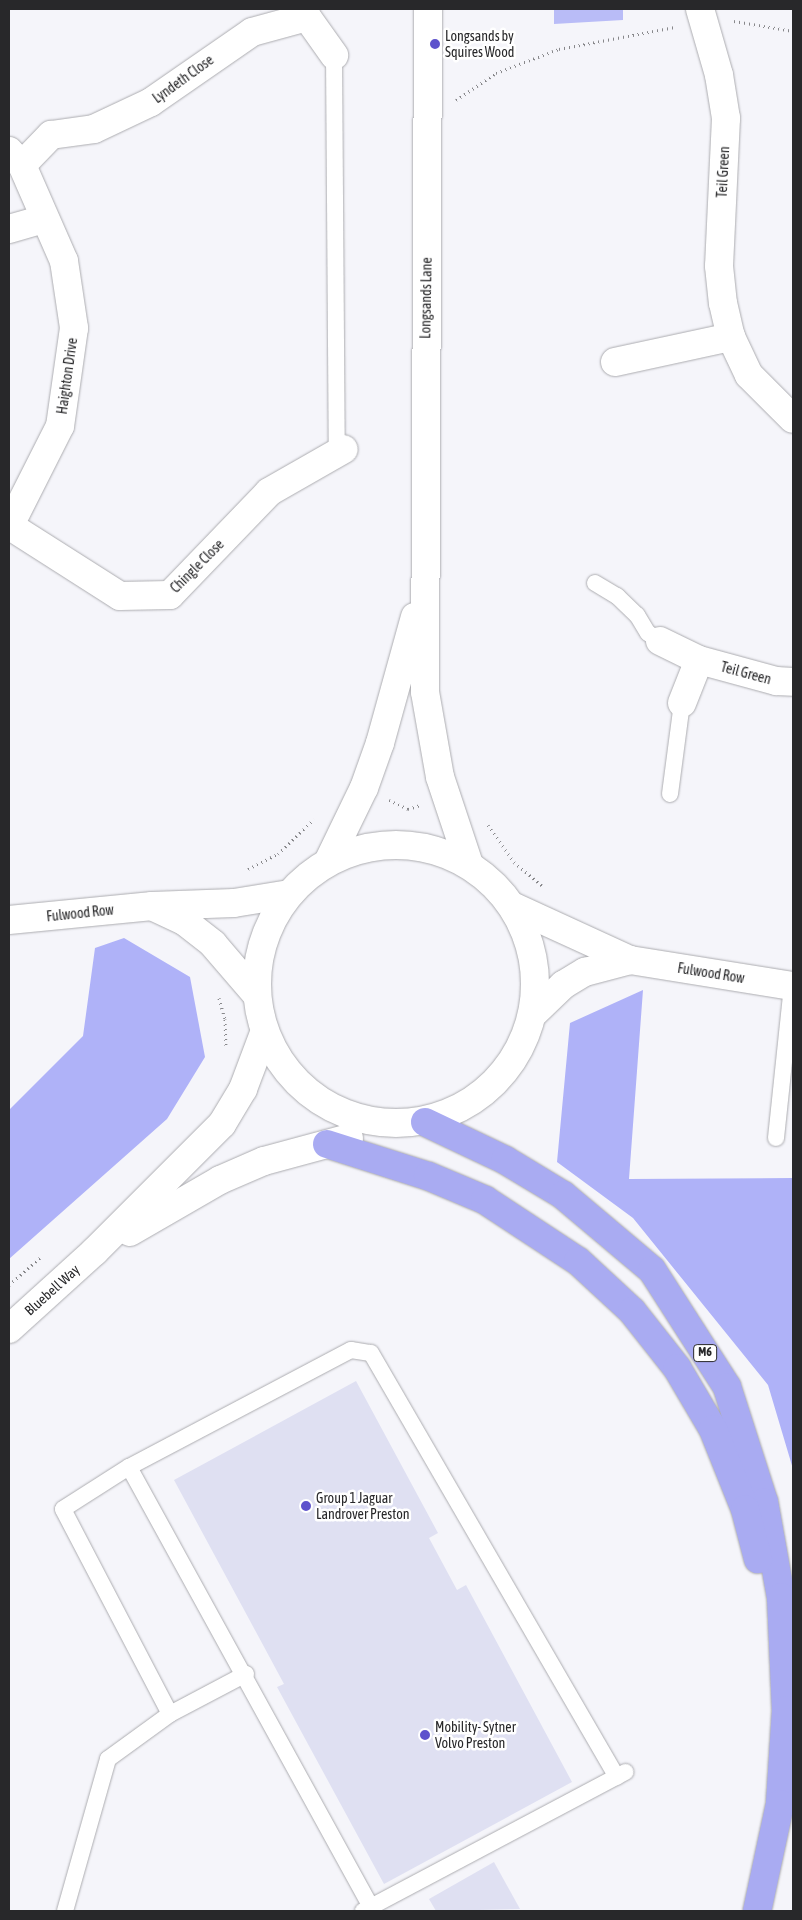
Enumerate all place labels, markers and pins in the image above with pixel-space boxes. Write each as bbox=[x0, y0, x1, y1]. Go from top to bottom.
place label: Longsands by Squires Wood bbox=[445, 28, 514, 60]
marker: Longsands by Squires Wood bbox=[429, 38, 441, 50]
place label: Group 1 Jaguar Landrover Preston bbox=[316, 1490, 410, 1522]
marker: Group 1 Jaguar Landrover Preston bbox=[300, 1500, 312, 1512]
place label: Mobility- Sytner Volvo Preston bbox=[435, 1719, 516, 1751]
marker: Mobility- Sytner Volvo Preston bbox=[419, 1729, 431, 1741]

